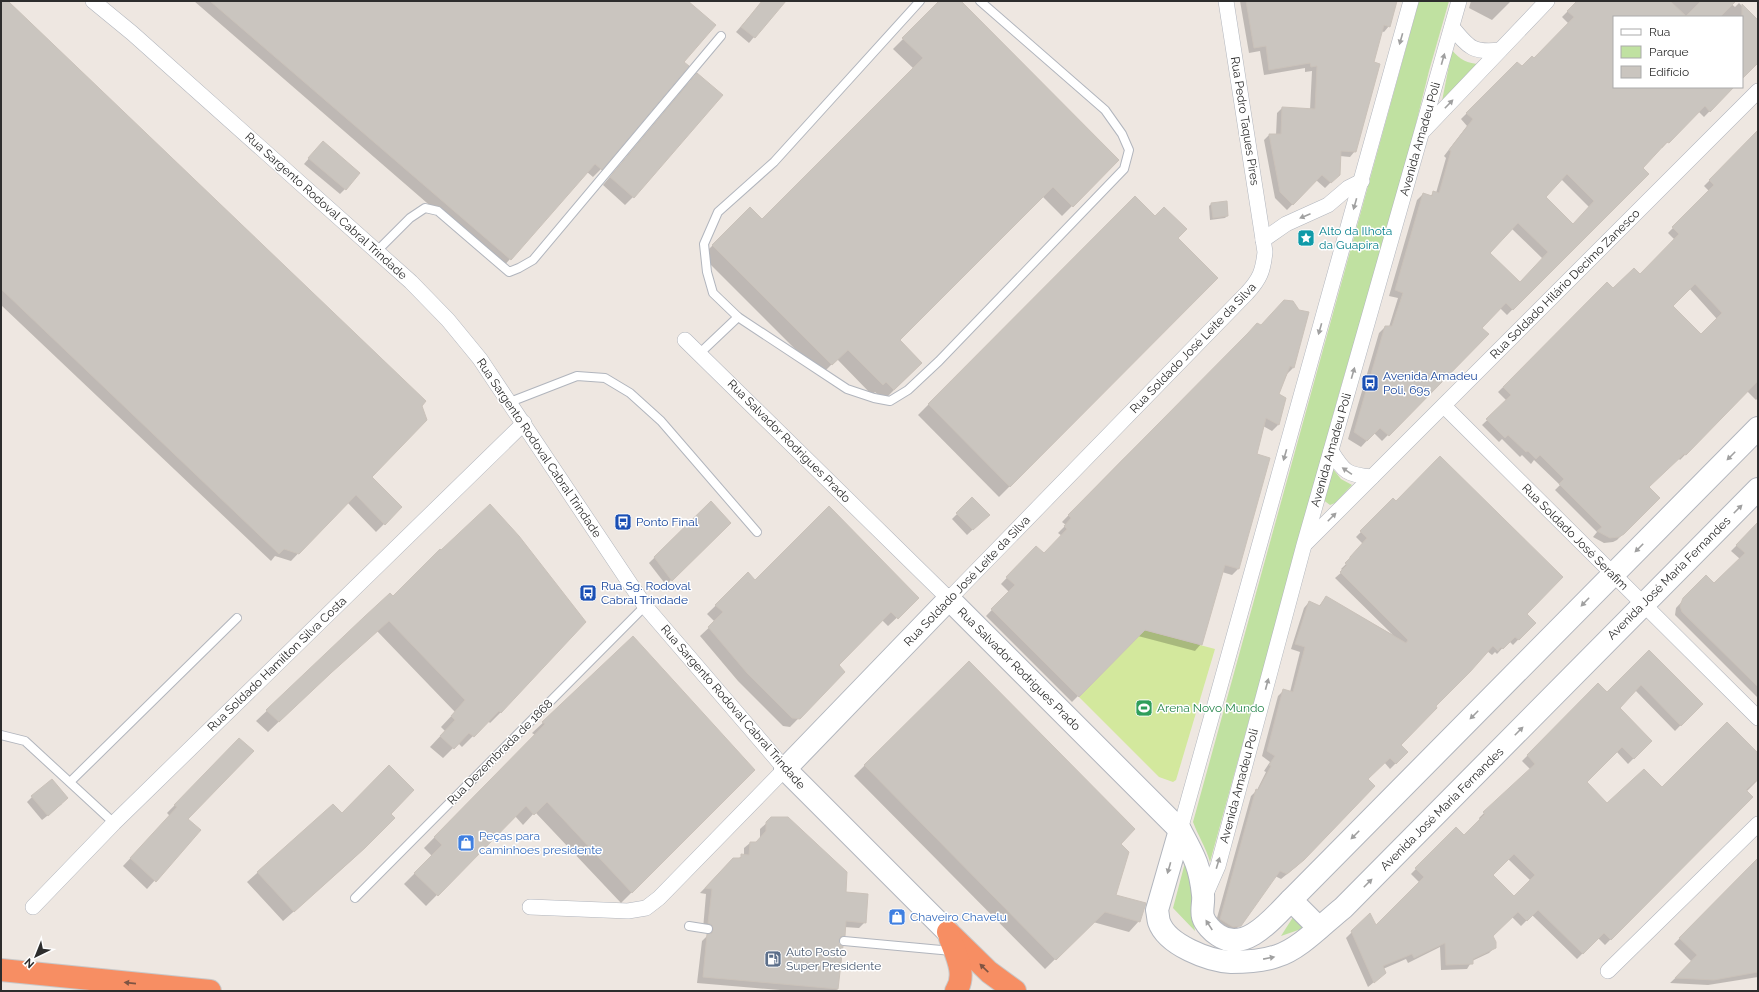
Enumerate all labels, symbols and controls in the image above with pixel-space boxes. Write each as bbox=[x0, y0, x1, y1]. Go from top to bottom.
legend bbox=[1613, 16, 1743, 88]
text: Rua bbox=[1649, 25, 1670, 39]
one-way arrow bbox=[1398, 33, 1404, 45]
text: Parque bbox=[1649, 45, 1689, 59]
one-way arrow bbox=[1440, 53, 1446, 65]
street label: Rua Pedro Taques Pires bbox=[1228, 56, 1262, 187]
text: Edifício bbox=[1649, 65, 1689, 79]
street label: Avenida Amadeu Poli bbox=[1397, 80, 1443, 198]
one-way arrow bbox=[1444, 99, 1454, 109]
street label: Rua Sargento Rodoval Cabral Trindade bbox=[242, 130, 410, 282]
one-way arrow bbox=[1352, 199, 1358, 211]
street label: Rua Soldado Hilário Decimo Zanesco bbox=[1487, 206, 1643, 362]
one-way arrow bbox=[1300, 213, 1311, 219]
place label: Alto da Ilhota da Guapira bbox=[1319, 224, 1392, 252]
place icon: Alto da Ilhota da Guapira bbox=[1296, 228, 1316, 248]
street label: Rua Soldado José Leite da Silva bbox=[1127, 280, 1259, 416]
one-way arrow bbox=[1317, 324, 1323, 336]
street label: Rua Sargento Rodoval Cabral Trindade bbox=[474, 356, 604, 540]
one-way arrow bbox=[1351, 367, 1357, 379]
place label: Avenida Amadeu Poli, 695 bbox=[1383, 369, 1478, 397]
bus stop icon: Avenida Amadeu Poli, 695 bbox=[1360, 373, 1380, 393]
street label: Rua Salvador Rodrigues Prado bbox=[725, 377, 853, 505]
street label: Avenida Amadeu Poli bbox=[1308, 391, 1354, 509]
one-way arrow bbox=[1282, 449, 1288, 461]
one-way arrow bbox=[1726, 451, 1735, 461]
one-way arrow bbox=[1342, 467, 1352, 475]
street label: Rua Soldado José Serafim bbox=[1519, 481, 1631, 593]
one-way arrow bbox=[1733, 504, 1743, 514]
bus stop icon: Ponto Final bbox=[613, 512, 633, 532]
one-way arrow bbox=[1327, 512, 1337, 522]
street label: Rua Soldado José Leite da Silva bbox=[901, 513, 1033, 649]
street label: Avenida José Maria Fernandes bbox=[1605, 513, 1734, 642]
place label: Ponto Final bbox=[636, 515, 699, 529]
one-way arrow bbox=[1634, 543, 1644, 553]
place label: Rua Sg. Rodoval Cabral Trindade bbox=[601, 579, 691, 607]
bus stop icon: Rua Sg. Rodoval Cabral Trindade bbox=[578, 583, 598, 603]
street label: Rua Soldado Hamílton Silva Costa bbox=[205, 594, 349, 734]
one-way arrow bbox=[1580, 597, 1590, 607]
street label: Rua Salvador Rodrigues Prado bbox=[955, 605, 1083, 733]
street label: Rua Sargento Rodoval Cabral Trindade bbox=[658, 622, 808, 792]
one-way arrow bbox=[1264, 677, 1270, 689]
street label: Rua Dezembrada de 1868 bbox=[444, 696, 556, 808]
sports icon: Arena Novo Mundo bbox=[1134, 698, 1154, 718]
place label: Arena Novo Mundo bbox=[1157, 701, 1265, 715]
one-way arrow bbox=[1469, 710, 1479, 720]
one-way arrow bbox=[1514, 726, 1523, 736]
street label: Avenida Amadeu Poli bbox=[1217, 727, 1261, 845]
street label: Avenida José Maria Fernandes bbox=[1378, 744, 1507, 873]
place label: Peças para caminhoes presidente bbox=[479, 829, 602, 857]
one-way arrow bbox=[1350, 830, 1360, 840]
shop icon: Peças para caminhoes presidente bbox=[456, 833, 476, 853]
one-way arrow bbox=[1215, 857, 1221, 869]
one-way arrow bbox=[1166, 862, 1172, 874]
one-way arrow bbox=[1363, 878, 1373, 888]
shop icon: Chaveiro Chavelu bbox=[887, 907, 907, 927]
place label: Chaveiro Chavelu bbox=[910, 910, 1007, 924]
one-way arrow bbox=[1205, 919, 1212, 931]
north arrow bbox=[16, 936, 56, 976]
place label: Auto Posto Super Presidente bbox=[786, 945, 881, 973]
fuel station icon: Auto Posto Super Presidente bbox=[763, 949, 783, 969]
text: N bbox=[22, 955, 37, 971]
one-way arrow bbox=[1262, 955, 1275, 961]
one-way arrow bbox=[979, 963, 989, 973]
one-way arrow bbox=[123, 980, 136, 986]

